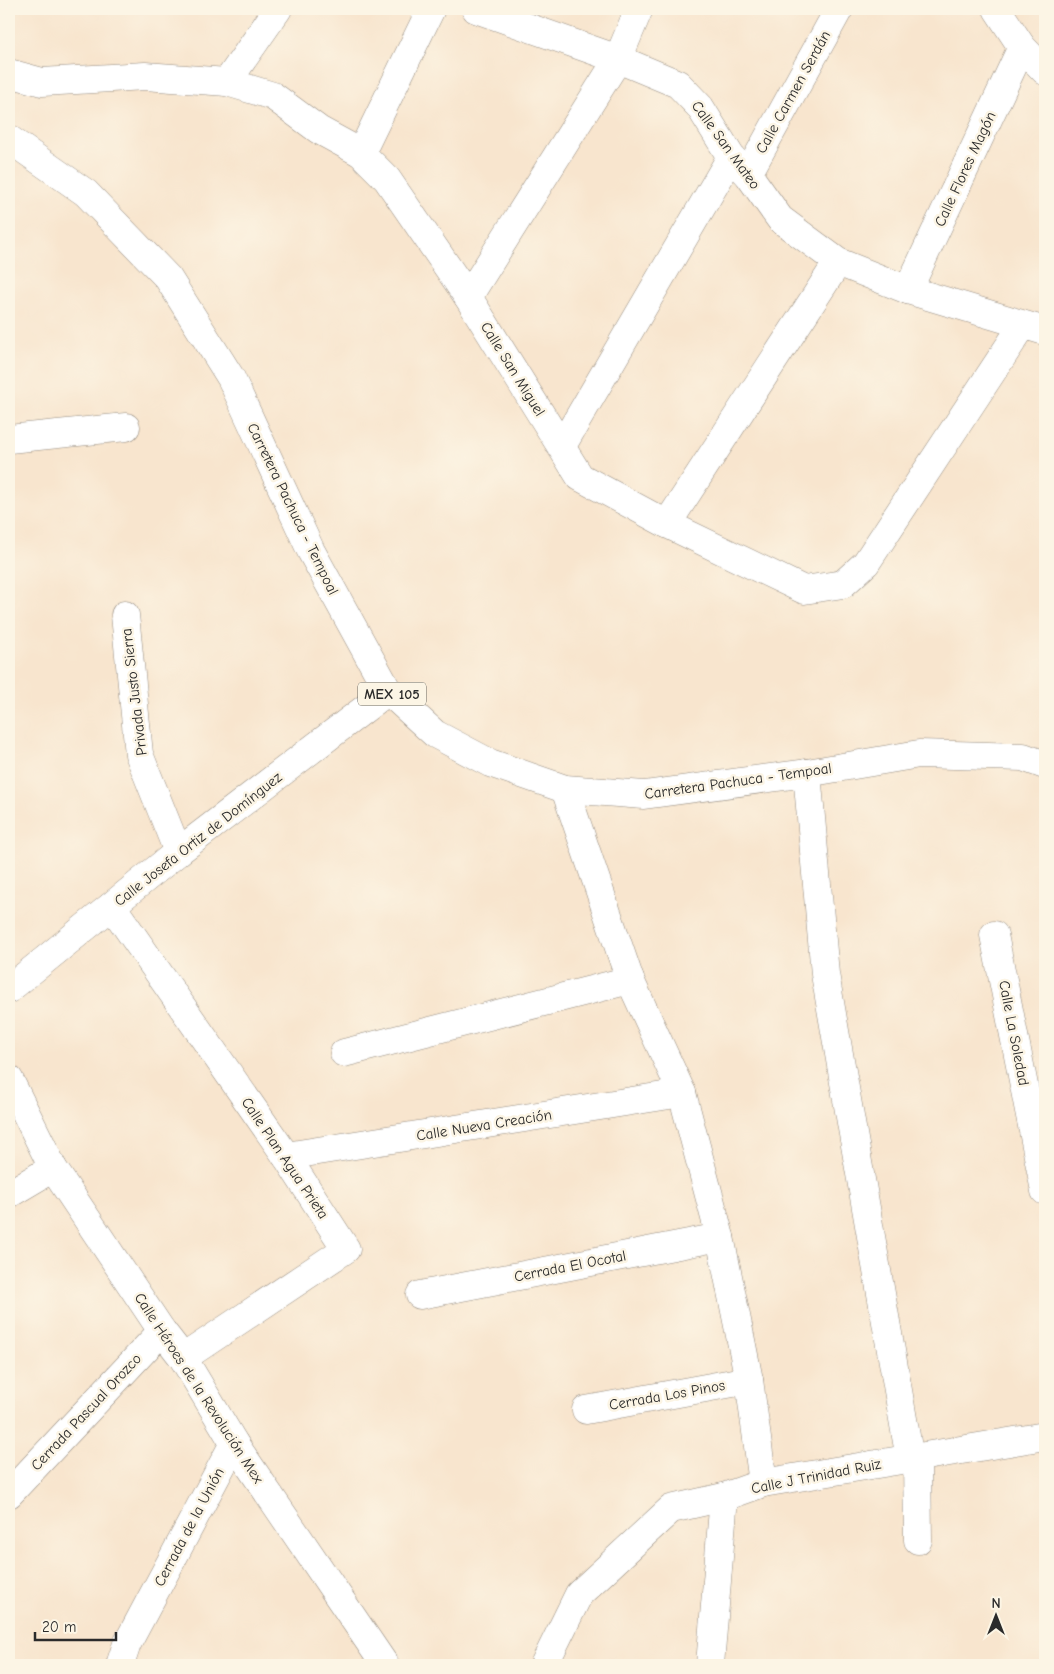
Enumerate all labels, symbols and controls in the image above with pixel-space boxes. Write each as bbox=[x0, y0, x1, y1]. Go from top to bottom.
street label: Calle Carmen Serdán bbox=[752, 28, 834, 156]
street label: Calle San Mateo bbox=[688, 97, 764, 193]
street label: Calle Flores Magón bbox=[930, 109, 1000, 229]
street label: Calle San Miguel bbox=[477, 319, 549, 419]
street label: Carretera Pachuca - Tempoal bbox=[244, 420, 342, 598]
street label: Privada Justo Sierra bbox=[117, 627, 151, 757]
road number: MEX 105 bbox=[358, 682, 426, 706]
street label: Carretera Pachuca - Tempoal bbox=[643, 759, 833, 803]
street label: Calle Josefa Ortiz de Domínguez bbox=[111, 768, 286, 910]
street label: Calle La Soledad bbox=[995, 979, 1033, 1087]
street label: Calle Plan Agua Prieta bbox=[238, 1094, 332, 1222]
street label: Calle Nueva Creación bbox=[415, 1105, 553, 1145]
street label: Cerrada El Ocotal bbox=[512, 1246, 628, 1286]
street label: Calle Héroes de la Revolución Mex bbox=[131, 1289, 268, 1487]
street label: Cerrada Pascual Orozco bbox=[27, 1350, 145, 1474]
street label: Cerrada Los Pinos bbox=[608, 1376, 726, 1414]
street label: Calle J Trinidad Ruiz bbox=[750, 1454, 883, 1497]
street label: Cerrada de la Unión bbox=[150, 1465, 228, 1589]
north arrow bbox=[972, 1592, 1022, 1642]
text: N bbox=[991, 1595, 1001, 1612]
scale bar bbox=[35, 1609, 116, 1641]
text: 20 m bbox=[42, 1618, 76, 1636]

